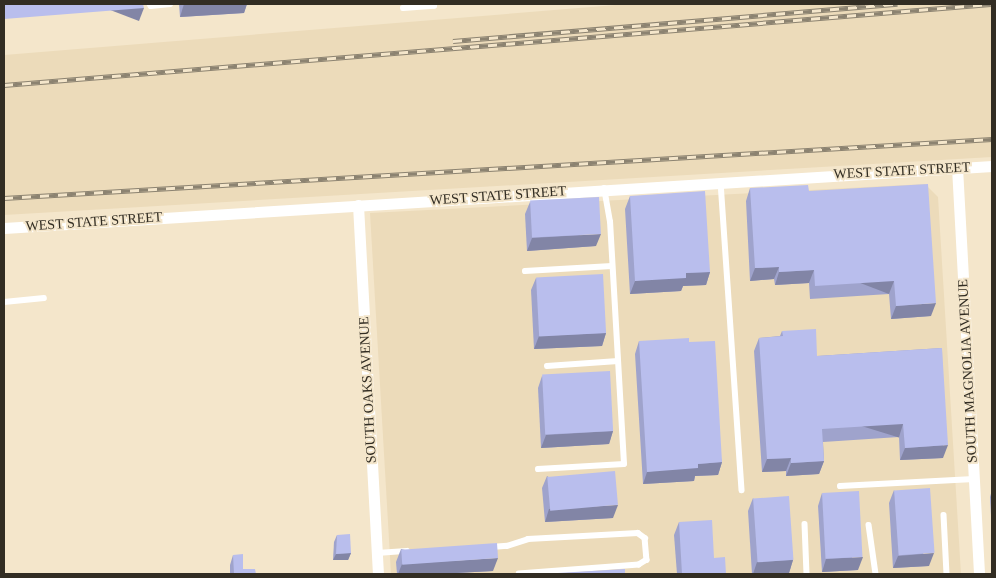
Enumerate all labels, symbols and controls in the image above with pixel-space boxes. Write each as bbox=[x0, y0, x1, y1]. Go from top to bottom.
street label: WEST STATE STREET bbox=[833, 159, 971, 183]
street label: WEST STATE STREET bbox=[429, 183, 567, 209]
street label: WEST STATE STREET bbox=[25, 209, 163, 235]
street label: SOUTH MAGNOLIA AVENUE bbox=[955, 278, 981, 464]
street label: SOUTH OAKS AVENUE bbox=[356, 316, 380, 464]

